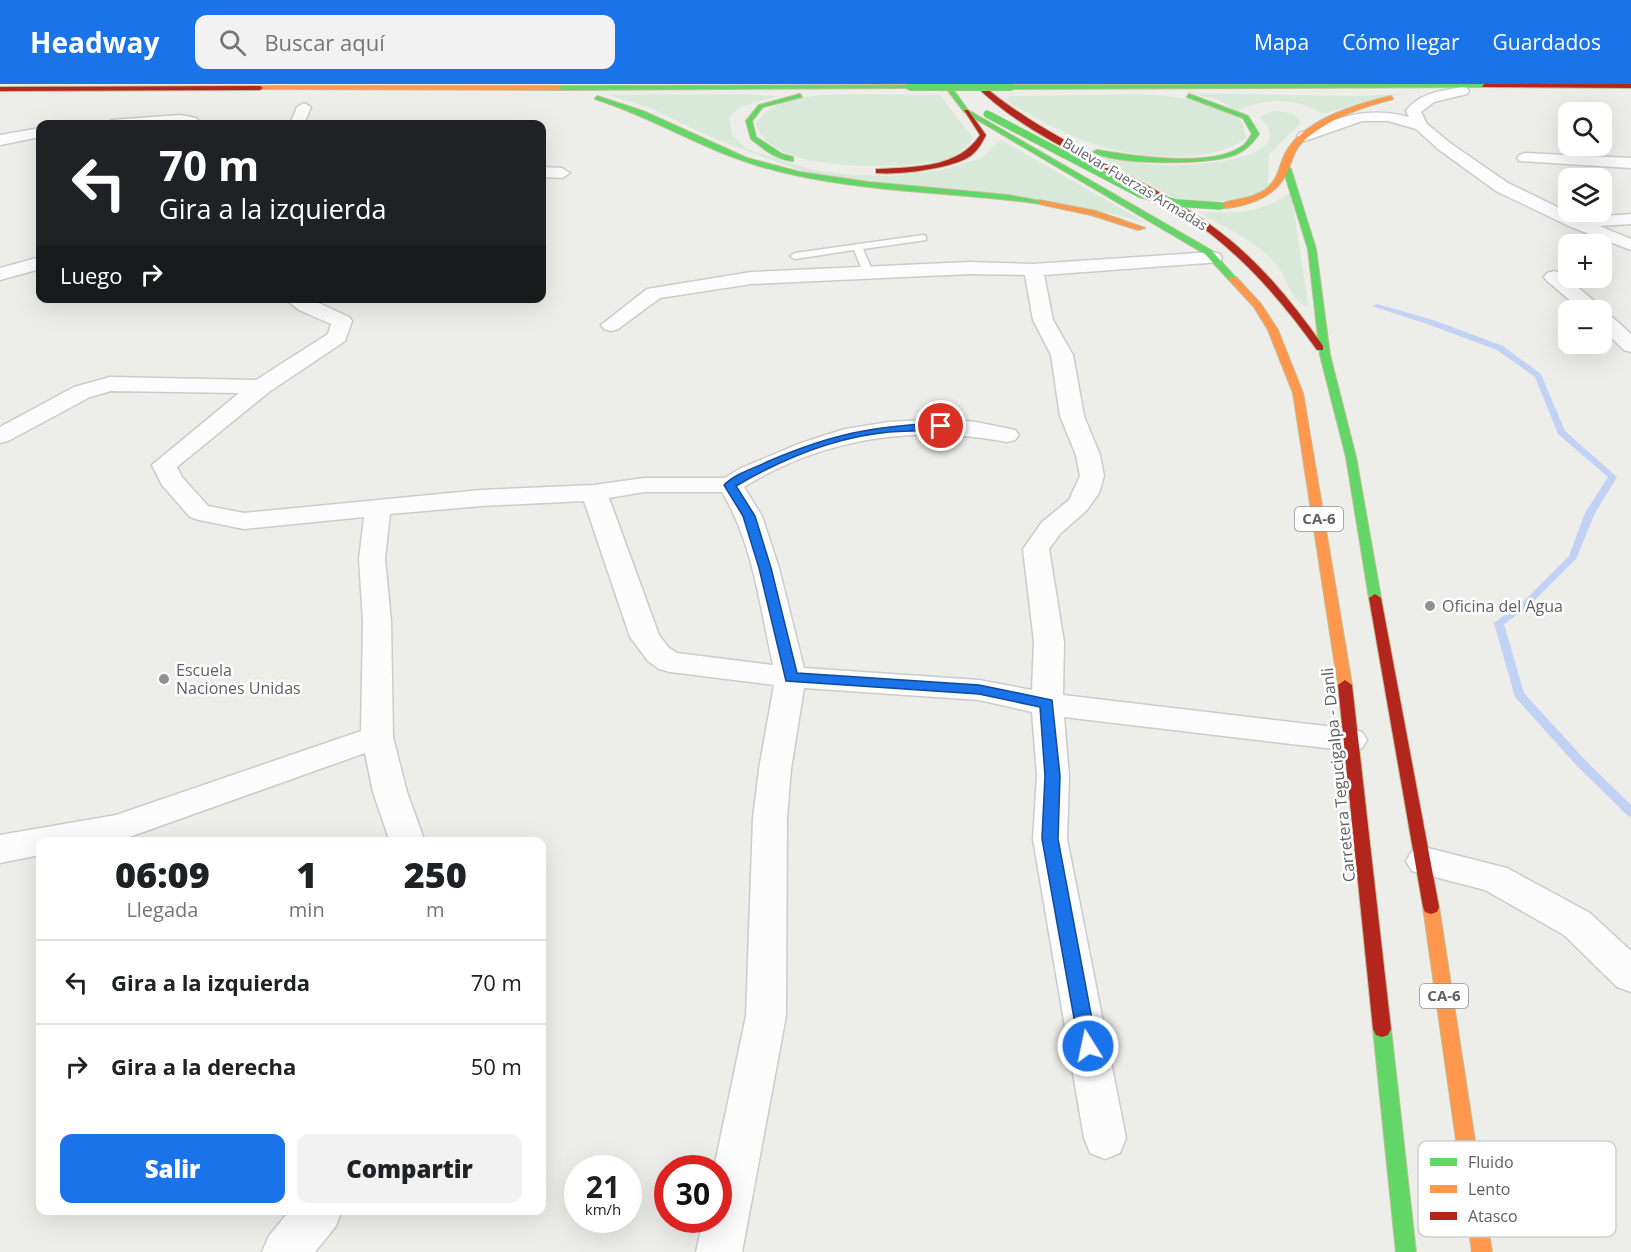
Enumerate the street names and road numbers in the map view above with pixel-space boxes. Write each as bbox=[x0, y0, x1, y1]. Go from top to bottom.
street label: Bulevar Fuerzas Armadas bbox=[1059, 133, 1211, 235]
road number: CA-6 bbox=[1295, 507, 1343, 531]
street label: Carretera Tegucigalpa - Danli bbox=[1316, 667, 1360, 883]
road number: CA-6 bbox=[1420, 984, 1468, 1008]

